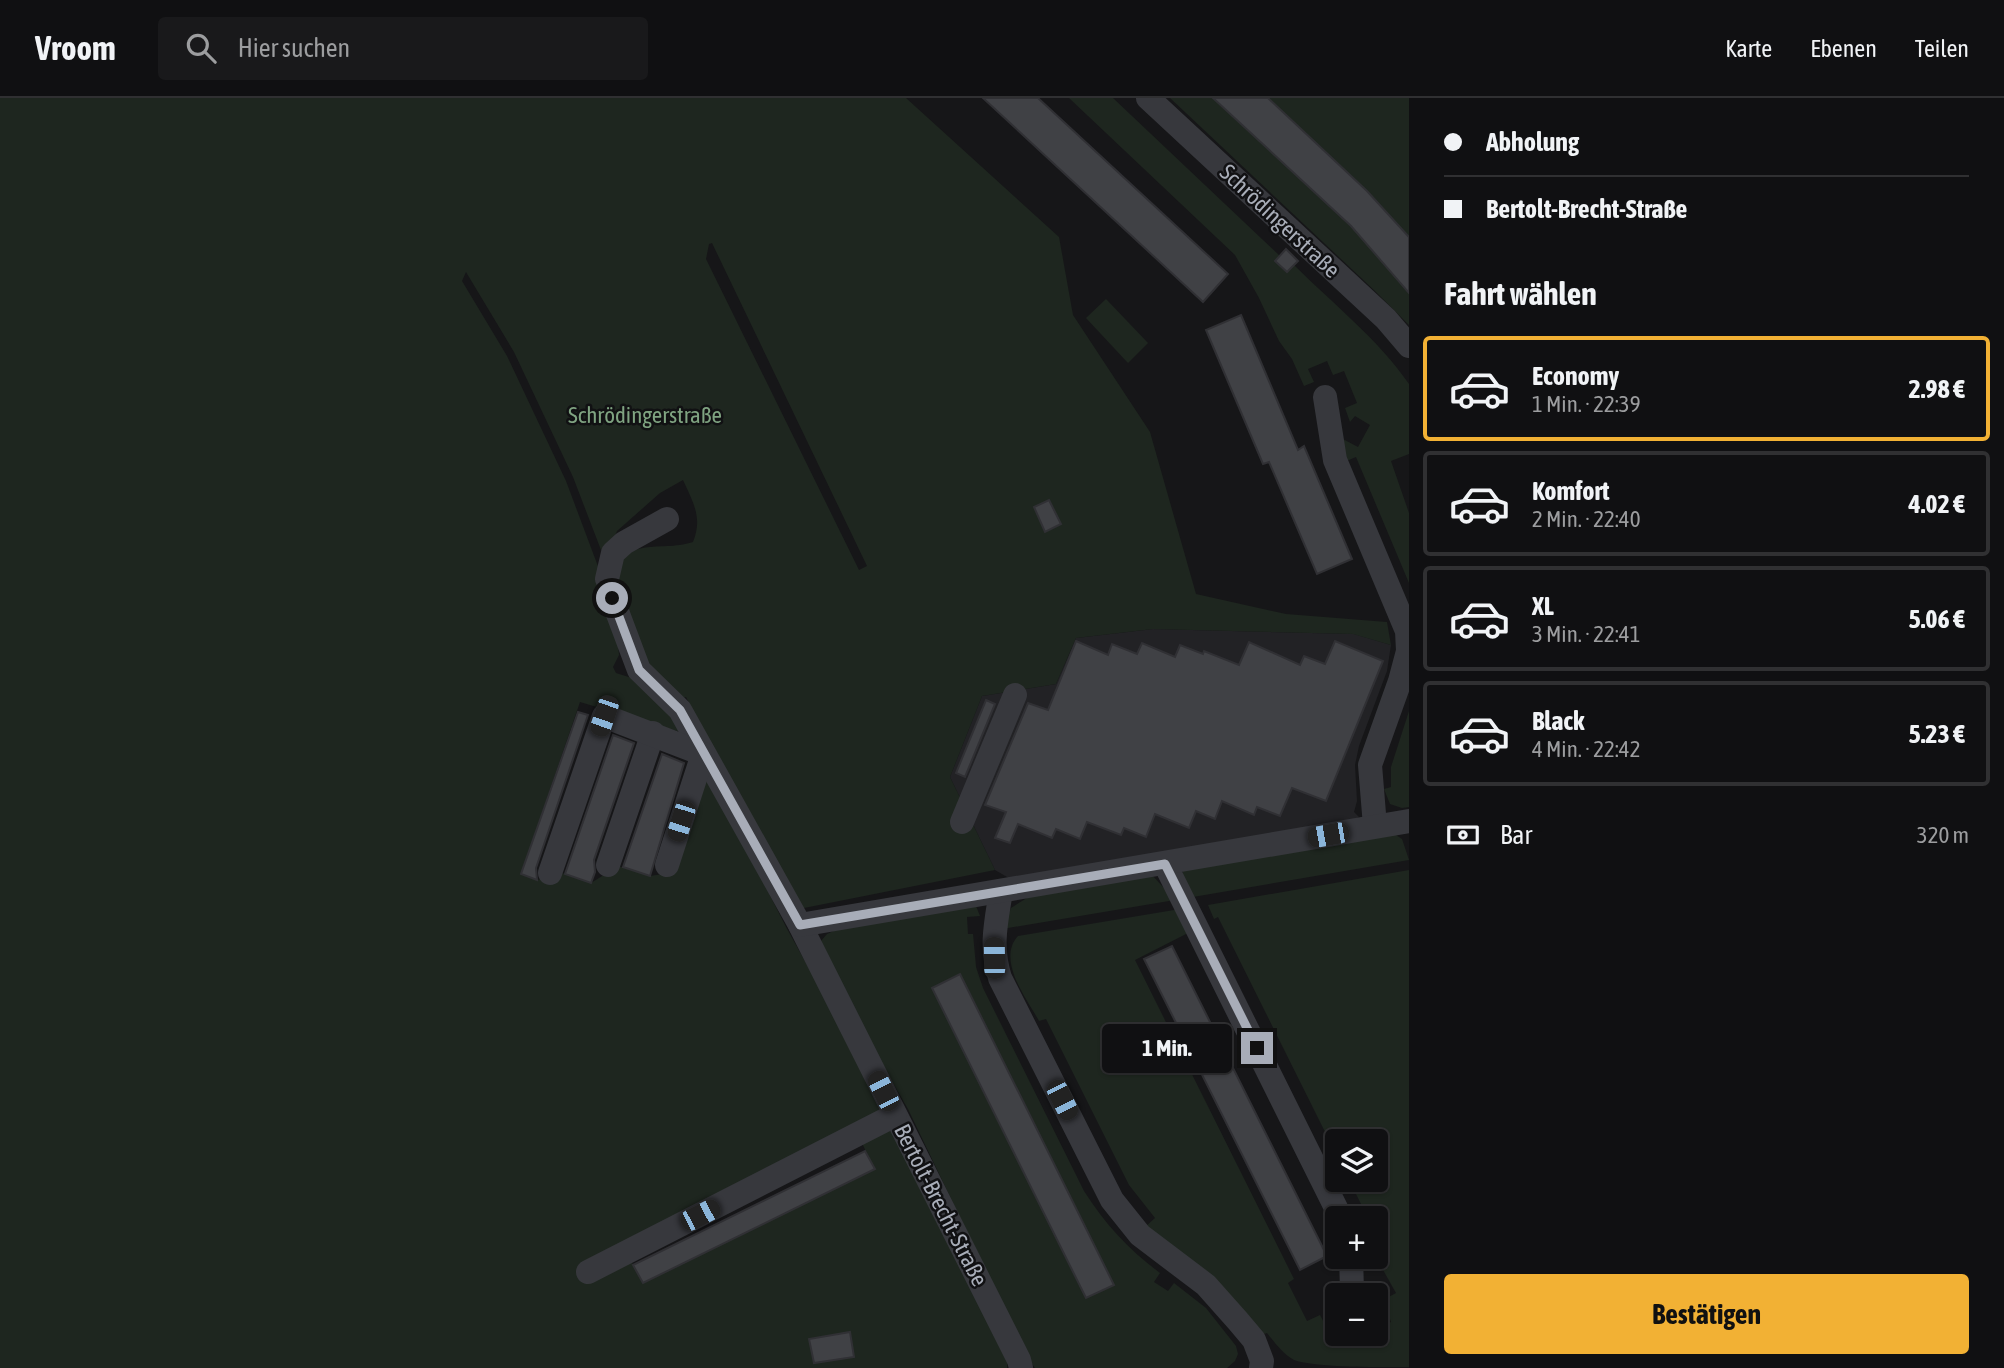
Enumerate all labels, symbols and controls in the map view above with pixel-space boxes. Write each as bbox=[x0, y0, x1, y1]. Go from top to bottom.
search box bbox=[158, 17, 648, 80]
text: Vroom bbox=[35, 29, 116, 67]
icon: search bbox=[182, 29, 220, 67]
text: Hier suchen bbox=[238, 33, 350, 63]
text: Karte bbox=[1725, 35, 1772, 62]
text: Ebenen bbox=[1810, 35, 1877, 62]
text: Teilen bbox=[1915, 35, 1969, 62]
text: Abholung bbox=[1486, 127, 1579, 157]
street label: Schrödingerstraße bbox=[1215, 159, 1345, 283]
text: Bertolt-Brecht-Straße bbox=[1486, 194, 1687, 224]
text: Fahrt wählen bbox=[1444, 275, 1597, 312]
icon: car bbox=[1448, 357, 1511, 420]
text: Economy bbox=[1532, 361, 1619, 391]
text: 2.98 € bbox=[1908, 374, 1965, 404]
text: 1 Min. · 22:39 bbox=[1532, 391, 1640, 417]
park label: Schrödingerstraße bbox=[568, 402, 722, 428]
icon: car bbox=[1448, 472, 1511, 535]
text: Komfort bbox=[1532, 476, 1609, 506]
text: 4.02 € bbox=[1908, 489, 1965, 519]
text: 2 Min. · 22:40 bbox=[1532, 506, 1640, 532]
route start bbox=[596, 582, 628, 614]
icon: car bbox=[1448, 587, 1511, 650]
text: XL bbox=[1532, 591, 1554, 621]
text: 5.06 € bbox=[1908, 604, 1965, 634]
text: 3 Min. · 22:41 bbox=[1532, 621, 1640, 647]
car bbox=[588, 693, 621, 739]
icon: car bbox=[1448, 702, 1511, 765]
text: Black bbox=[1532, 706, 1584, 736]
text: 5.23 € bbox=[1908, 719, 1965, 749]
text: 4 Min. · 22:42 bbox=[1532, 736, 1640, 762]
car bbox=[665, 798, 698, 844]
icon: cash bbox=[1444, 816, 1482, 854]
text: Bar bbox=[1500, 820, 1532, 850]
car bbox=[1306, 821, 1351, 849]
text: 320 m bbox=[1917, 822, 1969, 848]
car bbox=[984, 937, 1005, 979]
callout: 1 Min. bbox=[1103, 1024, 1232, 1072]
route end bbox=[1241, 1032, 1273, 1064]
text: 1 Min. bbox=[1142, 1035, 1192, 1061]
car bbox=[865, 1068, 902, 1114]
car bbox=[1044, 1077, 1081, 1123]
street label: Bertolt-Brecht-Straße bbox=[889, 1120, 993, 1290]
map controls bbox=[1325, 1129, 1388, 1346]
button: layers bbox=[1325, 1129, 1388, 1192]
car bbox=[677, 1196, 724, 1234]
button: + bbox=[1325, 1206, 1388, 1269]
button: Bestätigen bbox=[1444, 1274, 1969, 1354]
button: − bbox=[1325, 1283, 1388, 1346]

